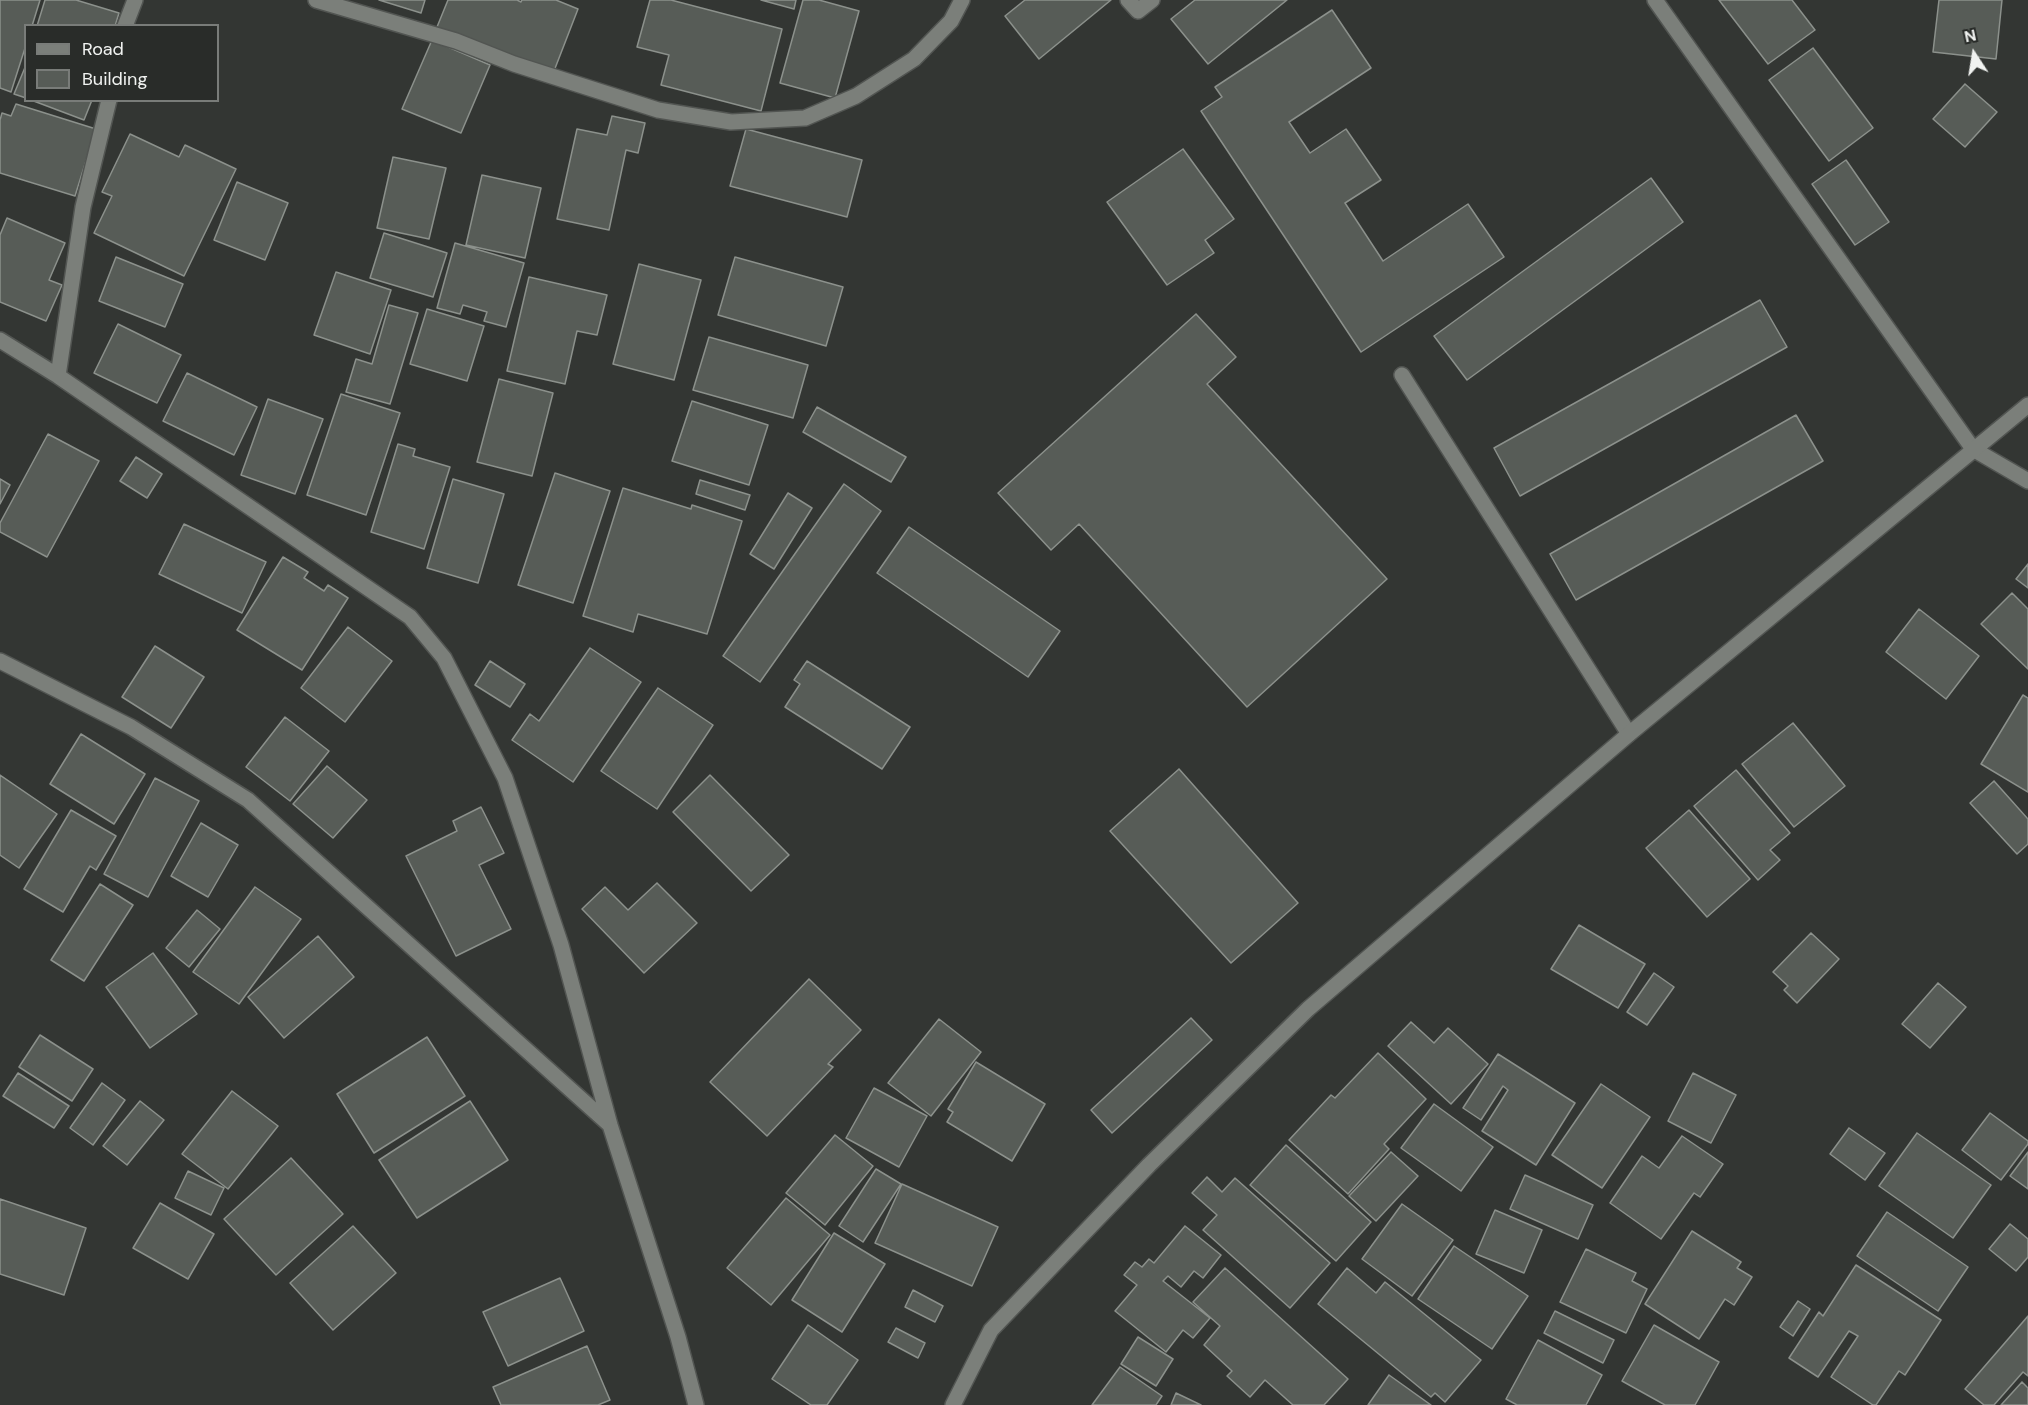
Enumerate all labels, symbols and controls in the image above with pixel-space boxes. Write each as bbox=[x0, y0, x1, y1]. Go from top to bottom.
legend bbox=[24, 24, 219, 102]
north arrow bbox=[1944, 24, 2004, 84]
text: N bbox=[1962, 24, 1978, 47]
text: Road bbox=[82, 37, 124, 61]
text: Building bbox=[82, 67, 147, 91]

